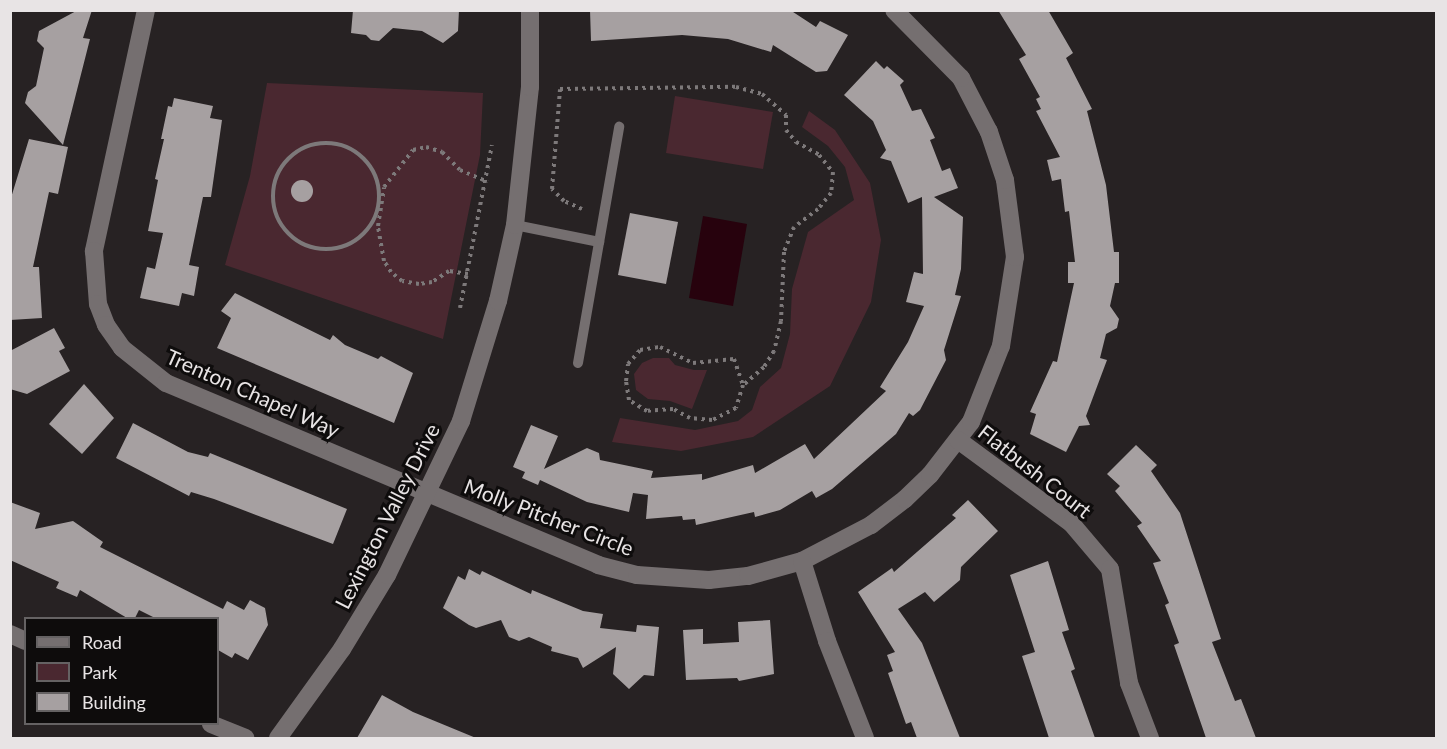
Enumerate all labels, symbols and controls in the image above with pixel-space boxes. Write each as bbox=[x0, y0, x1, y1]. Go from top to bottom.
street label: Trenton Chapel Way bbox=[162, 343, 344, 443]
street label: Lexington Valley Drive bbox=[329, 419, 445, 613]
street label: Flatbush Court bbox=[973, 419, 1097, 523]
street label: Molly Pitcher Circle bbox=[460, 473, 638, 561]
legend bbox=[24, 617, 219, 725]
text: Road bbox=[82, 631, 122, 653]
text: Park bbox=[82, 661, 117, 683]
text: Building bbox=[82, 691, 146, 713]

